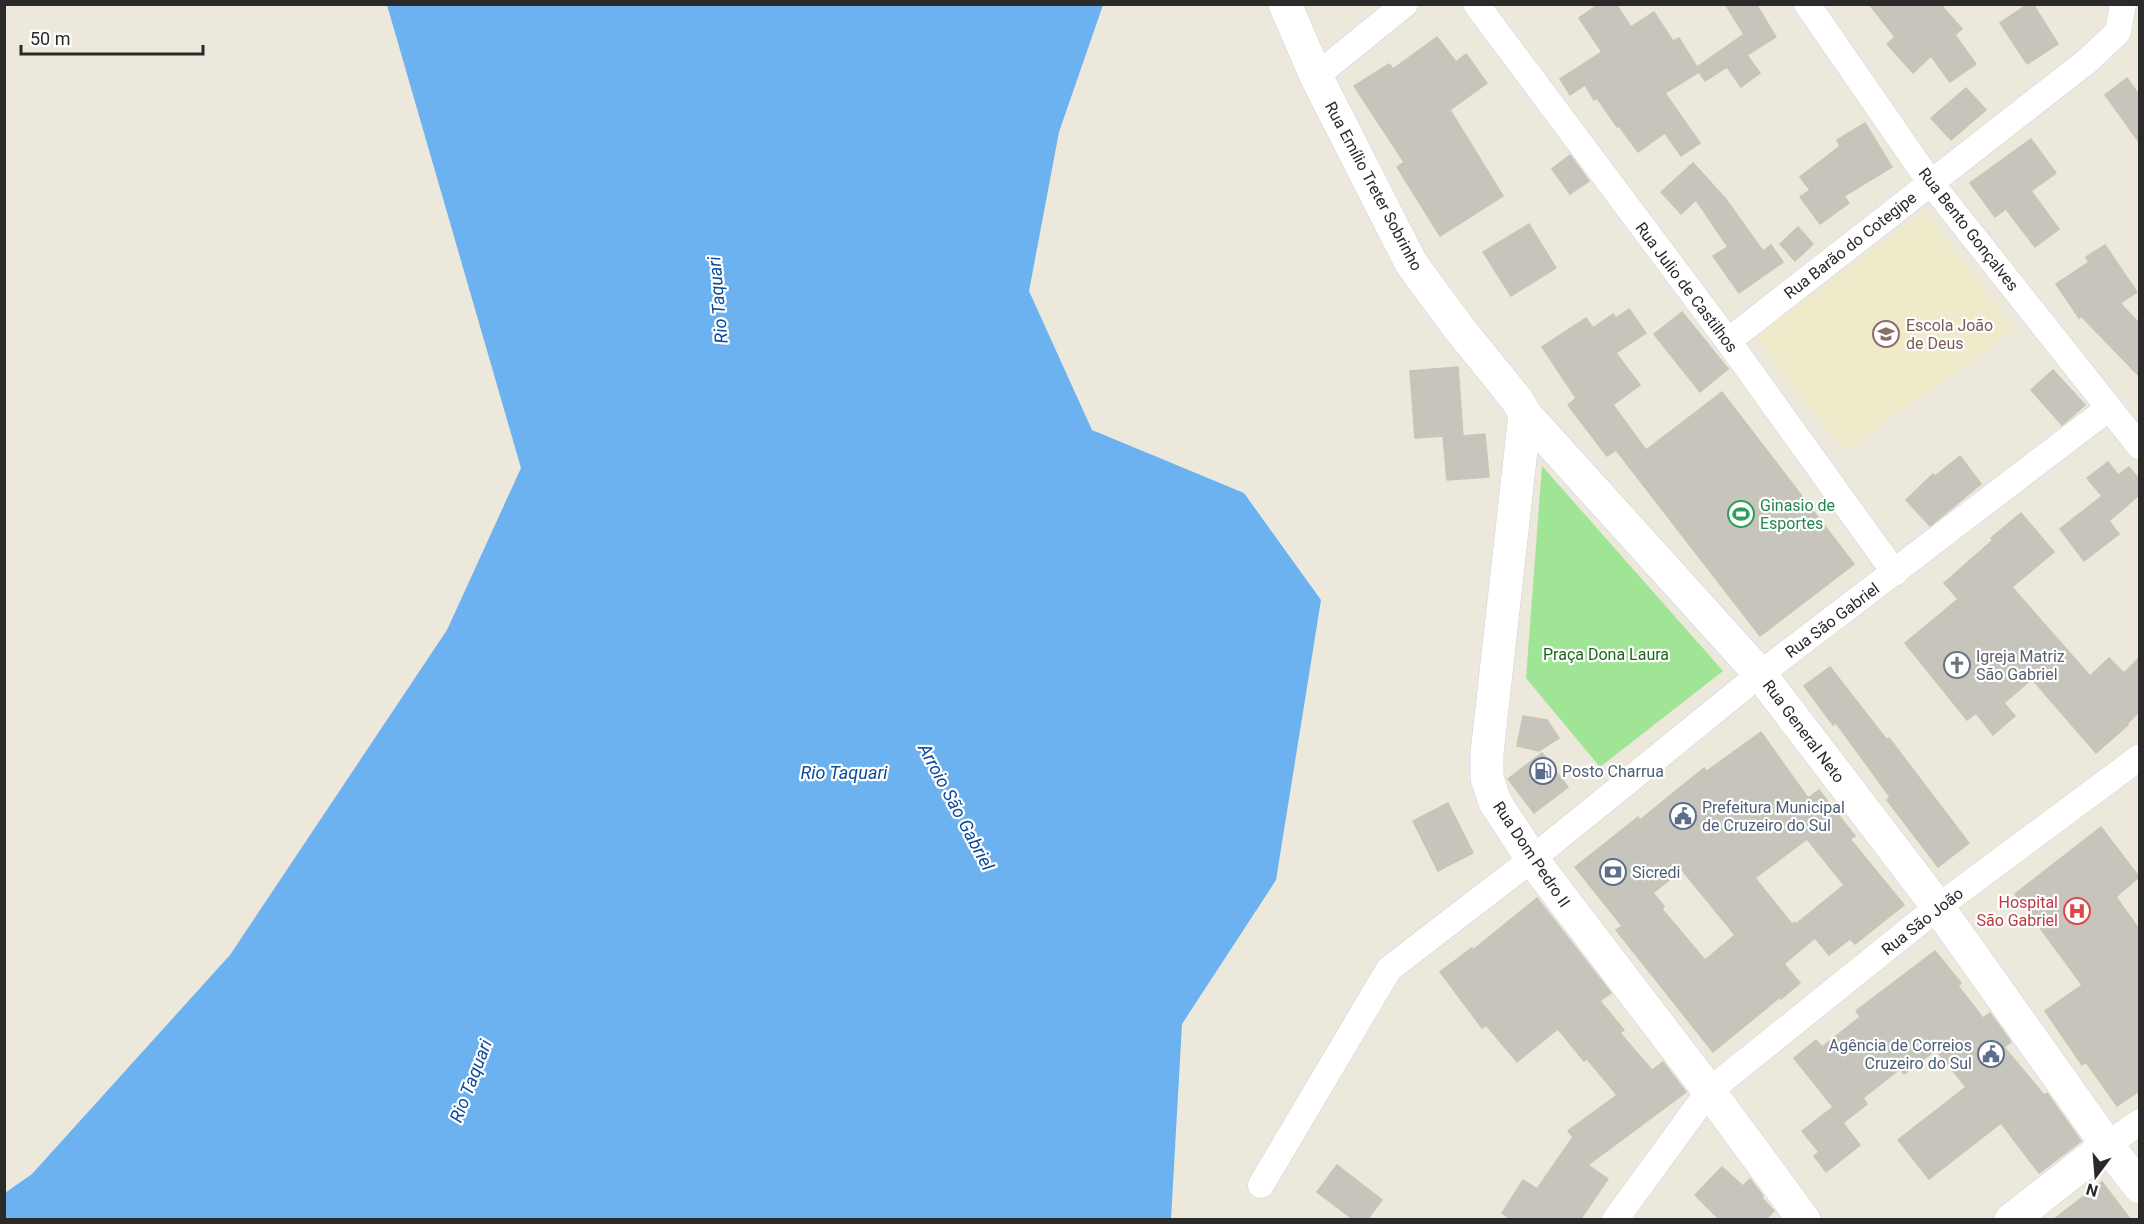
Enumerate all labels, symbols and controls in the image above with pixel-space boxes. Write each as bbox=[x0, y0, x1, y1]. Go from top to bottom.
scale bar bbox=[21, 18, 202, 56]
text: 50 m bbox=[30, 28, 70, 49]
street label: Rua Emílio Treter Sobrinho bbox=[1321, 99, 1426, 274]
street label: Rua Bento Gonçalves bbox=[1915, 164, 2023, 295]
street label: Rua Barão do Cotegipe bbox=[1780, 188, 1920, 303]
street label: Rua Julio de Castilhos bbox=[1631, 219, 1742, 356]
water label: Rio Taquari bbox=[703, 255, 732, 344]
place label: Escola João de Deus bbox=[1906, 316, 1993, 353]
school or university icon: Escola João de Deus bbox=[1871, 319, 1901, 349]
place label: Ginasio de Esportes bbox=[1760, 496, 1835, 533]
sports icon: Ginasio de Esportes bbox=[1726, 499, 1756, 529]
street label: Rua São Gabriel bbox=[1781, 579, 1883, 662]
park label: Praça Dona Laura bbox=[1543, 645, 1669, 664]
place label: Igreja Matriz São Gabriel bbox=[1976, 647, 2065, 684]
church icon: Igreja Matriz São Gabriel bbox=[1942, 650, 1972, 680]
street label: Rua General Neto bbox=[1759, 676, 1848, 786]
water label: Arroio São Gabriel bbox=[914, 739, 999, 874]
fuel station icon: Posto Charrua bbox=[1528, 756, 1558, 786]
water label: Rio Taquari bbox=[800, 762, 888, 783]
place label: Posto Charrua bbox=[1562, 762, 1664, 781]
street label: Rua Dom Pedro II bbox=[1489, 798, 1574, 911]
place label: Prefeitura Municipal de Cruzeiro do Sul bbox=[1702, 798, 1845, 835]
public building icon: Prefeitura Municipal de Cruzeiro do Sul bbox=[1668, 801, 1698, 831]
bank icon: Sicredi bbox=[1598, 857, 1628, 887]
place label: Sicredi bbox=[1632, 863, 1680, 882]
street label: Rua São João bbox=[1878, 884, 1967, 959]
place label: Hospital São Gabriel bbox=[1976, 893, 2058, 930]
hospital icon: Hospital São Gabriel bbox=[2062, 896, 2092, 926]
water label: Rio Taquari bbox=[445, 1036, 496, 1125]
place label: Agência de Correios Cruzeiro do Sul bbox=[1829, 1036, 1972, 1073]
public building icon: Agência de Correios Cruzeiro do Sul bbox=[1976, 1039, 2006, 1069]
north arrow bbox=[2066, 1146, 2126, 1206]
text: N bbox=[2084, 1179, 2100, 1201]

